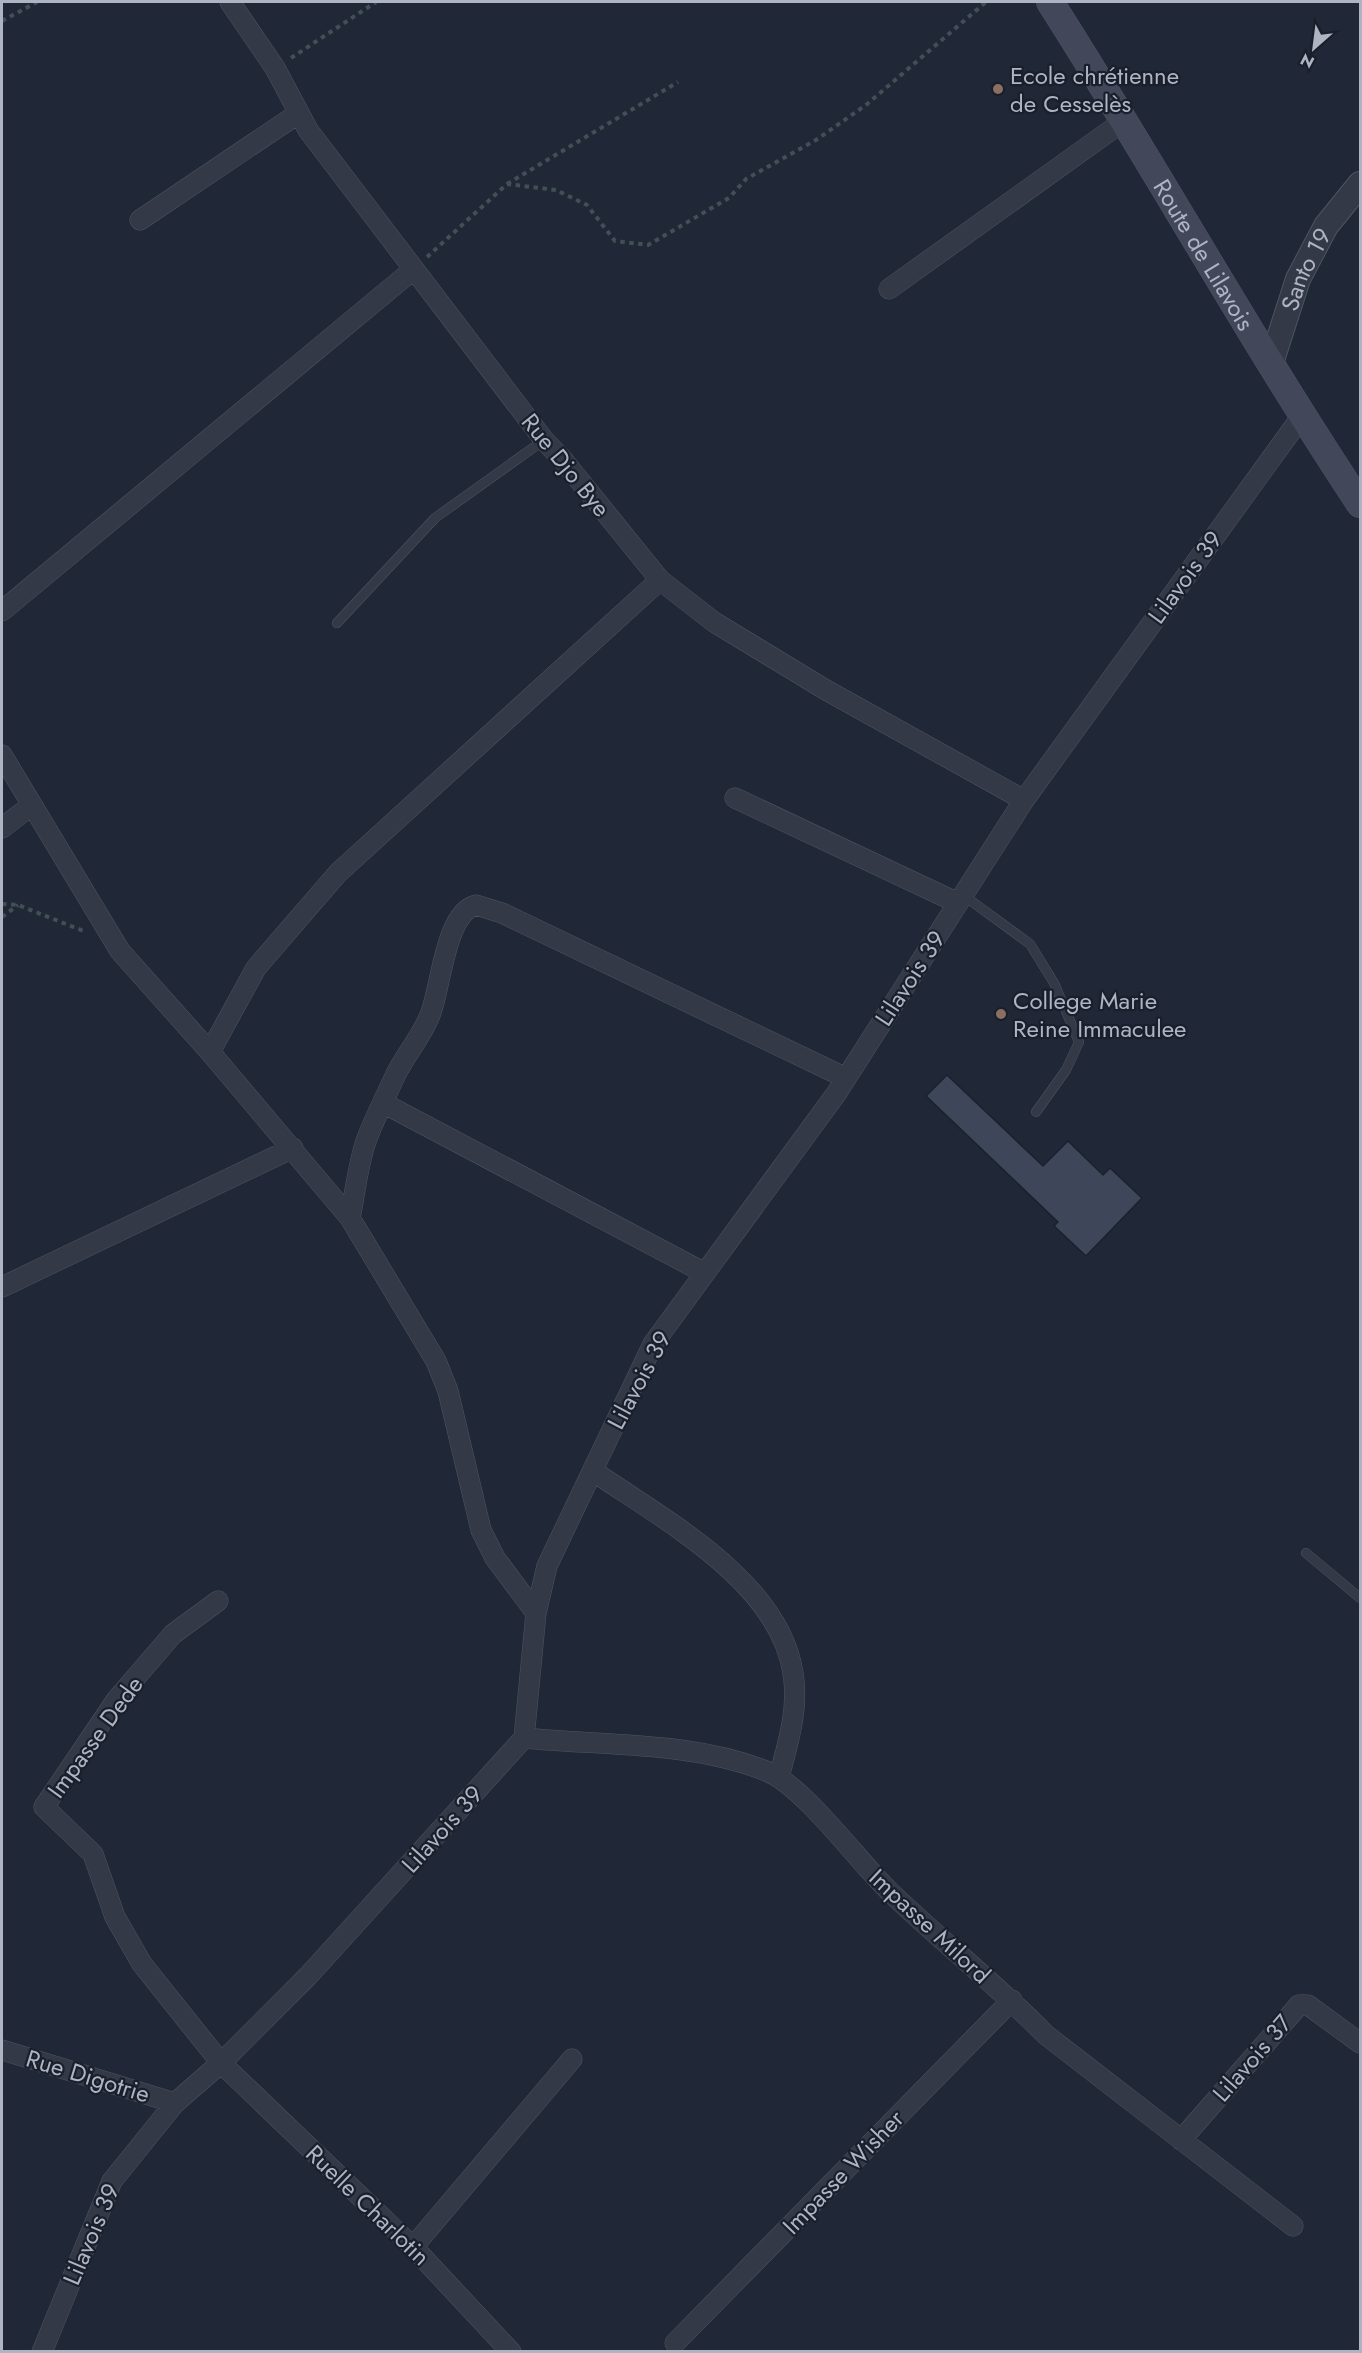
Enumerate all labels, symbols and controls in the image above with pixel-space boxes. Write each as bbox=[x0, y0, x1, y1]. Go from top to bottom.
north arrow bbox=[1284, 18, 1344, 78]
text: N bbox=[1296, 48, 1318, 74]
place label: Ecole chrétienne de Cesselès bbox=[1010, 58, 1179, 121]
marker: Ecole chrétienne de Cesselès bbox=[991, 82, 1005, 96]
street label: Route de Lilavois bbox=[1145, 172, 1264, 337]
street label: Santo 19 bbox=[1271, 222, 1340, 315]
street label: Rue Djo Bye bbox=[513, 406, 619, 524]
street label: Lilavois 39 bbox=[1139, 523, 1231, 631]
street label: Lilavois 39 bbox=[866, 923, 954, 1033]
place label: College Marie Reine Immaculee bbox=[1013, 983, 1186, 1046]
marker: College Marie Reine Immaculee bbox=[994, 1007, 1008, 1021]
street label: Lilavois 39 bbox=[598, 1324, 680, 1436]
street label: Impasse Dede bbox=[39, 1669, 151, 1805]
street label: Lilavois 39 bbox=[393, 1777, 491, 1881]
street label: Impasse Milord bbox=[861, 1860, 999, 1992]
street label: Lilavois 37 bbox=[1204, 2006, 1300, 2109]
street label: Rue Digotrie bbox=[22, 2041, 154, 2111]
street label: Impasse Wisher bbox=[774, 2101, 912, 2242]
street label: Ruelle Charlotin bbox=[298, 2136, 438, 2274]
street label: Lilavois 39 bbox=[54, 2178, 128, 2290]

